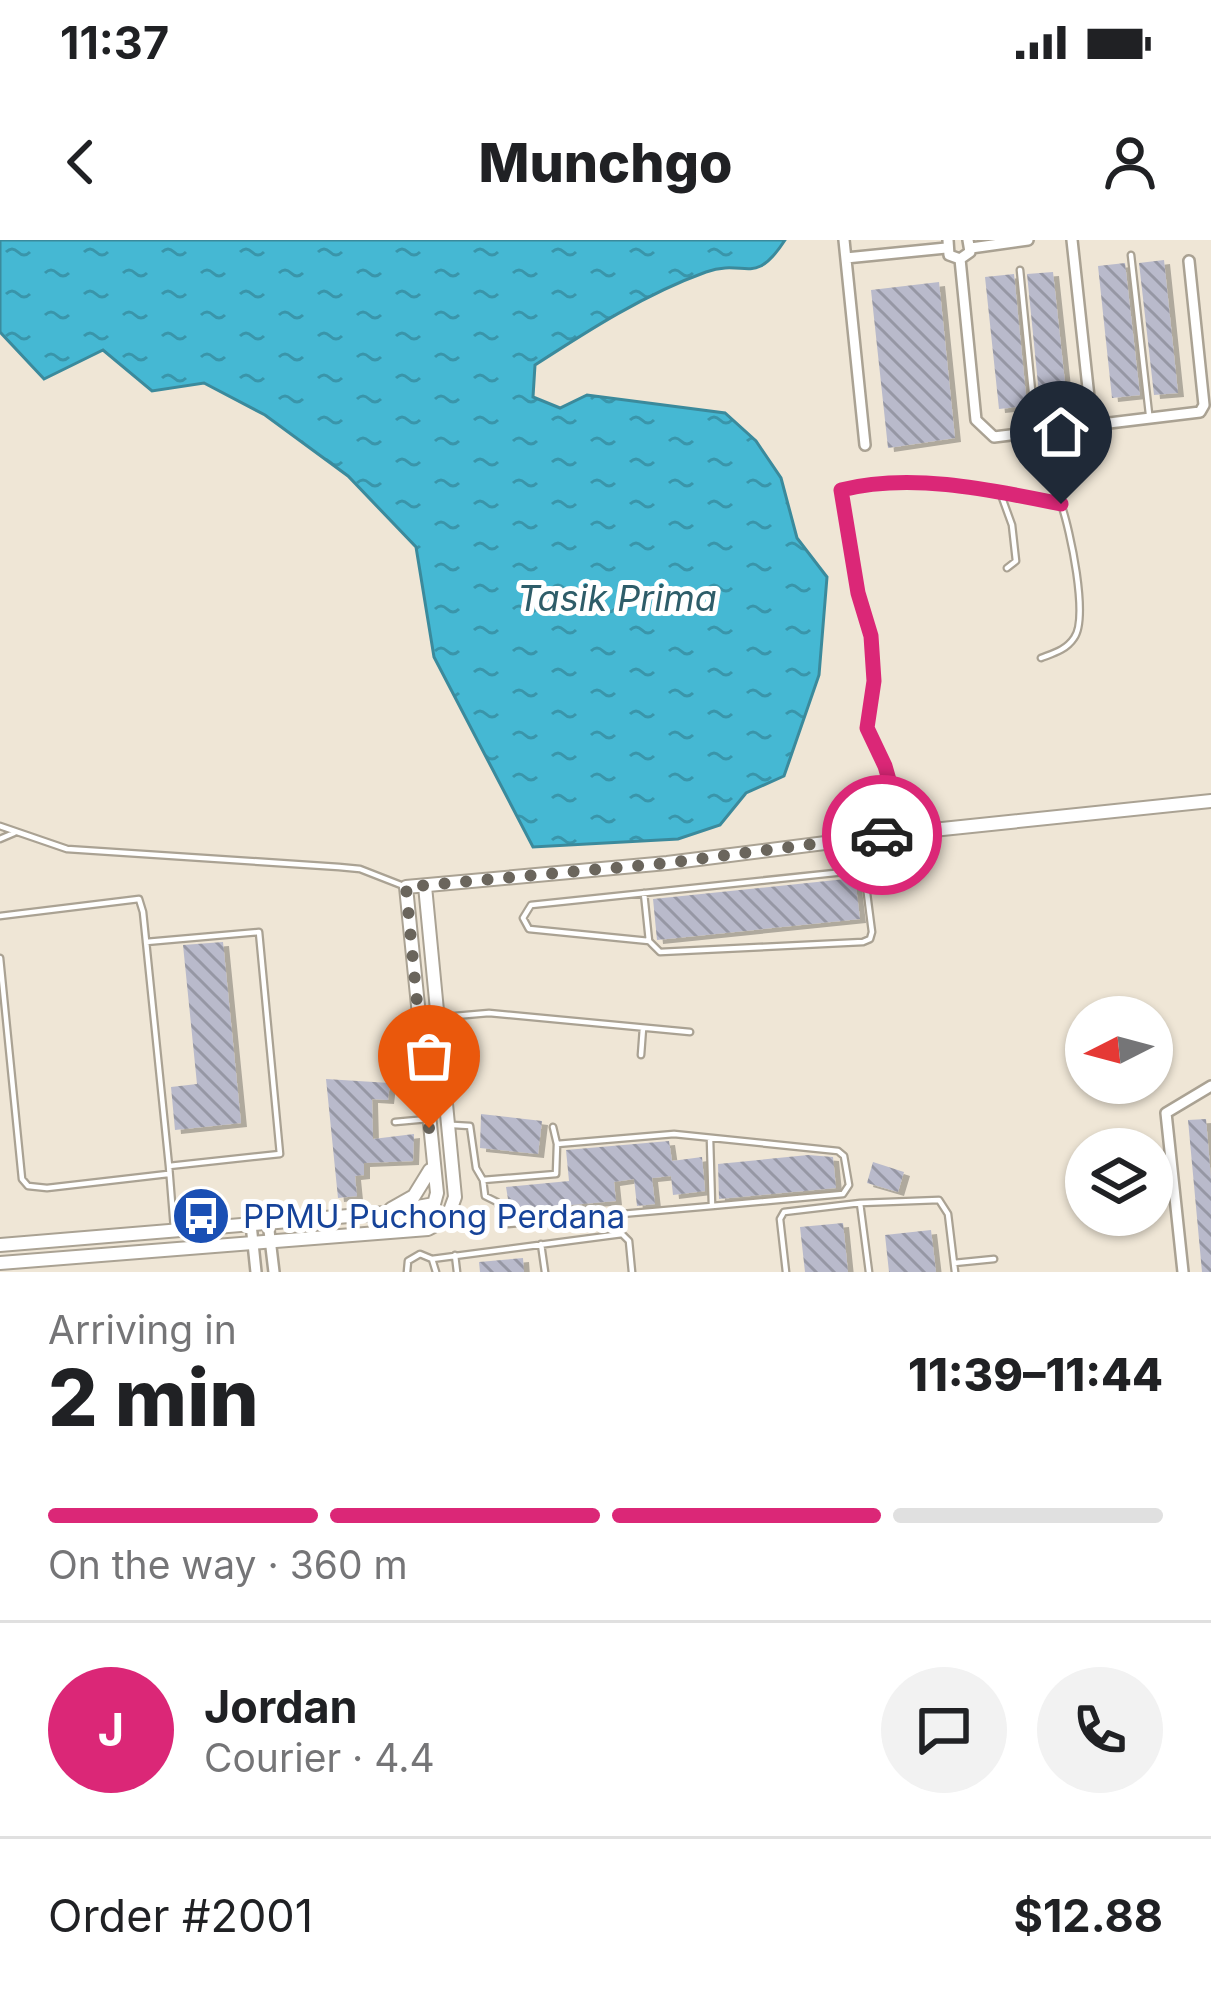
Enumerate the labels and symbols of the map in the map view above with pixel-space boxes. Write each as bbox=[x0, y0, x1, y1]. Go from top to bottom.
pin bbox=[1010, 381, 1112, 504]
water label: Tasik Prima bbox=[517, 576, 717, 620]
courier bbox=[822, 775, 942, 895]
north arrow bbox=[1065, 996, 1173, 1104]
pin bbox=[378, 1005, 480, 1128]
bus stop icon: PPMU Puchong Perdana bbox=[170, 1185, 232, 1247]
place label: PPMU Puchong Perdana bbox=[243, 1196, 625, 1236]

